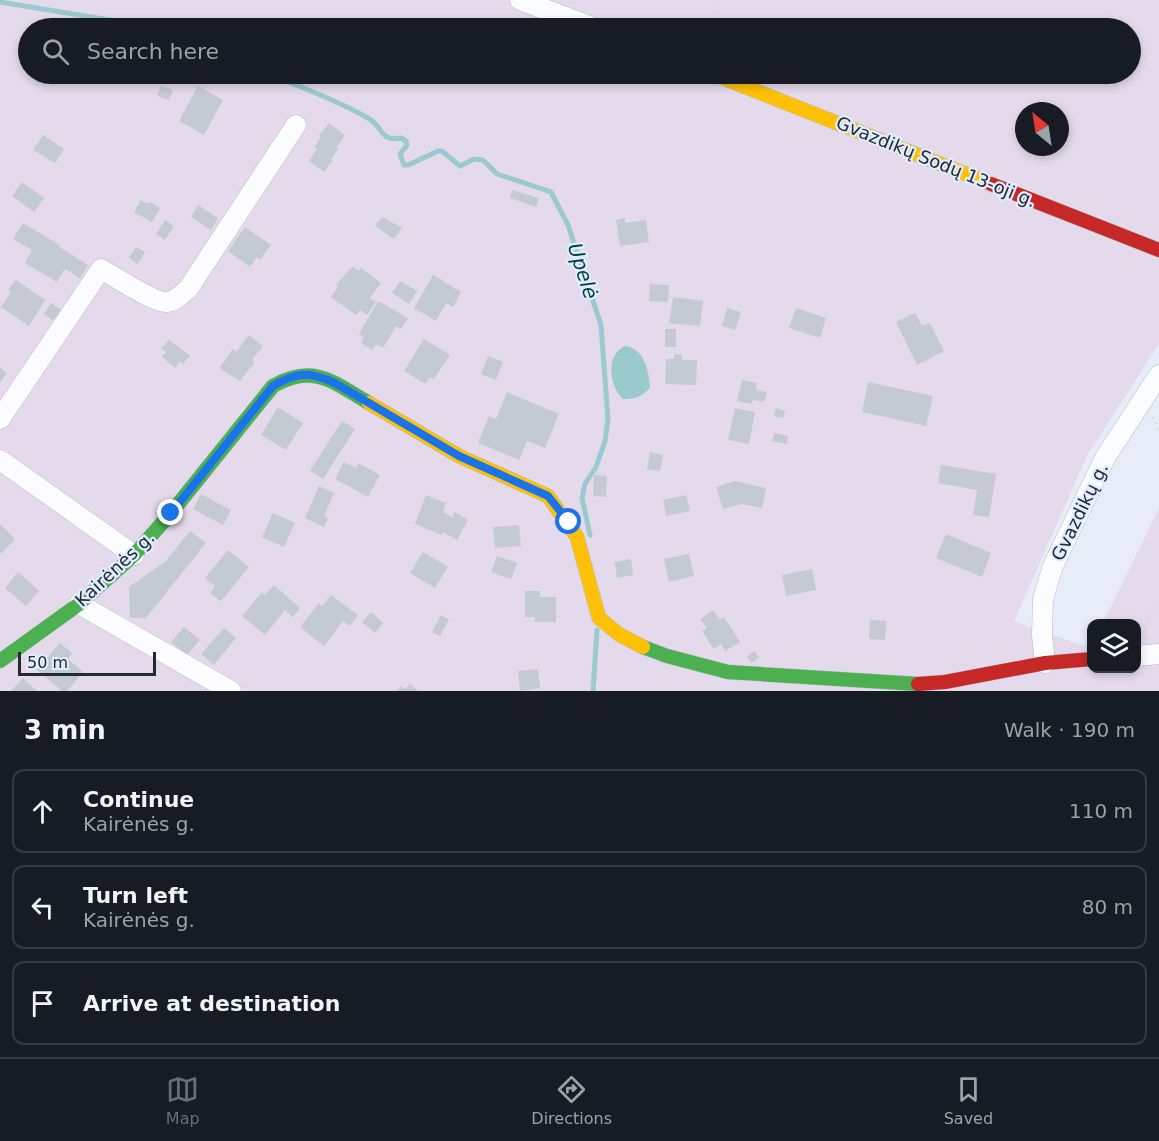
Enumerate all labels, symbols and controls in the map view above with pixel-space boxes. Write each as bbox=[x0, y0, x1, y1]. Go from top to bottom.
search box bbox=[18, 18, 1141, 84]
icon: search bbox=[39, 35, 72, 68]
text: Search here bbox=[87, 39, 219, 64]
north arrow bbox=[1015, 102, 1069, 156]
street label: Gvazdikų Sodų 13-oji g. bbox=[833, 112, 1039, 211]
water label: Upelė bbox=[563, 240, 603, 302]
street label: Gvazdikų g. bbox=[1047, 459, 1112, 564]
route end bbox=[157, 499, 183, 525]
route start bbox=[555, 508, 581, 534]
street label: Kairėnės g. bbox=[71, 527, 159, 611]
map controls bbox=[1087, 619, 1141, 673]
button: layers bbox=[1087, 619, 1141, 673]
scale bar bbox=[18, 649, 156, 676]
text: 50 m bbox=[27, 653, 68, 672]
text: 3 min bbox=[24, 715, 106, 745]
text: Walk · 190 m bbox=[1004, 718, 1135, 742]
text: Continue bbox=[83, 787, 194, 812]
icon: ahead bbox=[26, 795, 59, 828]
text: 110 m bbox=[1069, 799, 1133, 823]
text: Kairėnės g. bbox=[83, 812, 195, 836]
text: Turn left bbox=[83, 883, 188, 908]
icon: left bbox=[26, 891, 59, 924]
text: 80 m bbox=[1082, 895, 1133, 919]
text: Kairėnės g. bbox=[83, 908, 195, 932]
icon: arrive bbox=[26, 987, 59, 1020]
text: Arrive at destination bbox=[83, 991, 340, 1016]
tab: Map bbox=[166, 1073, 200, 1128]
tab: Directions bbox=[531, 1073, 612, 1128]
tab: Saved bbox=[944, 1073, 993, 1128]

